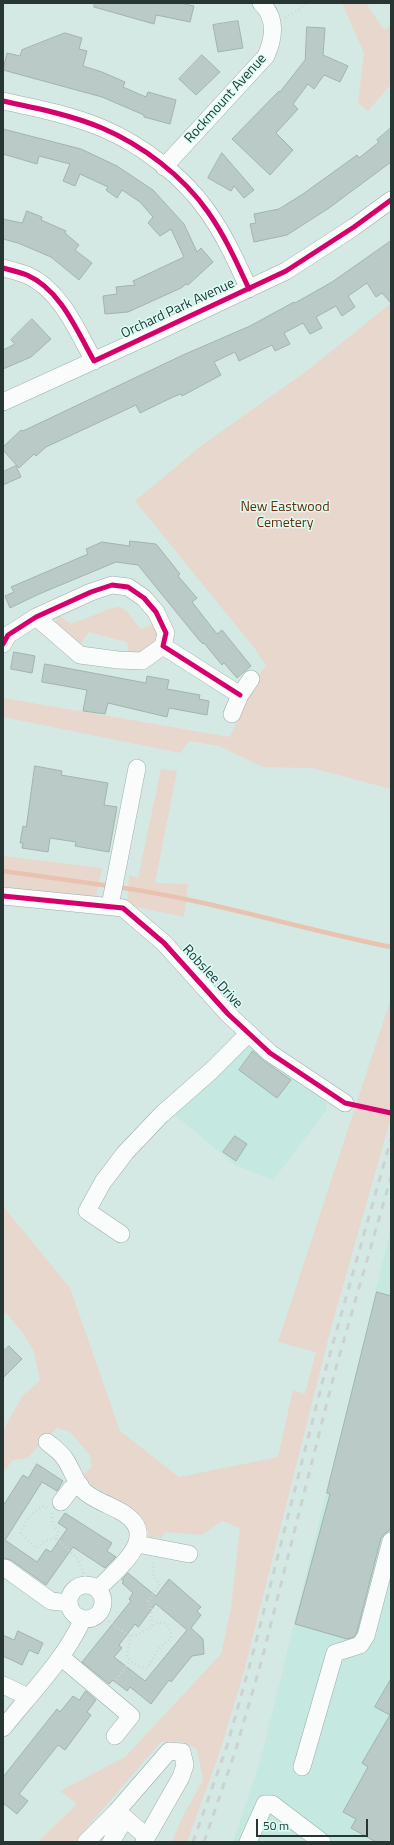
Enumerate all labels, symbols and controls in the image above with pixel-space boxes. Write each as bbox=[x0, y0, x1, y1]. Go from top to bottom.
street label: Rockmount Avenue bbox=[181, 51, 271, 147]
street label: Orchard Park Avenue bbox=[119, 275, 237, 343]
park label: New Eastwood Cemetery bbox=[240, 500, 330, 532]
street label: Robslee Drive bbox=[178, 942, 246, 1012]
scale bar bbox=[258, 1811, 370, 1837]
text: 50 m bbox=[263, 1816, 289, 1835]

